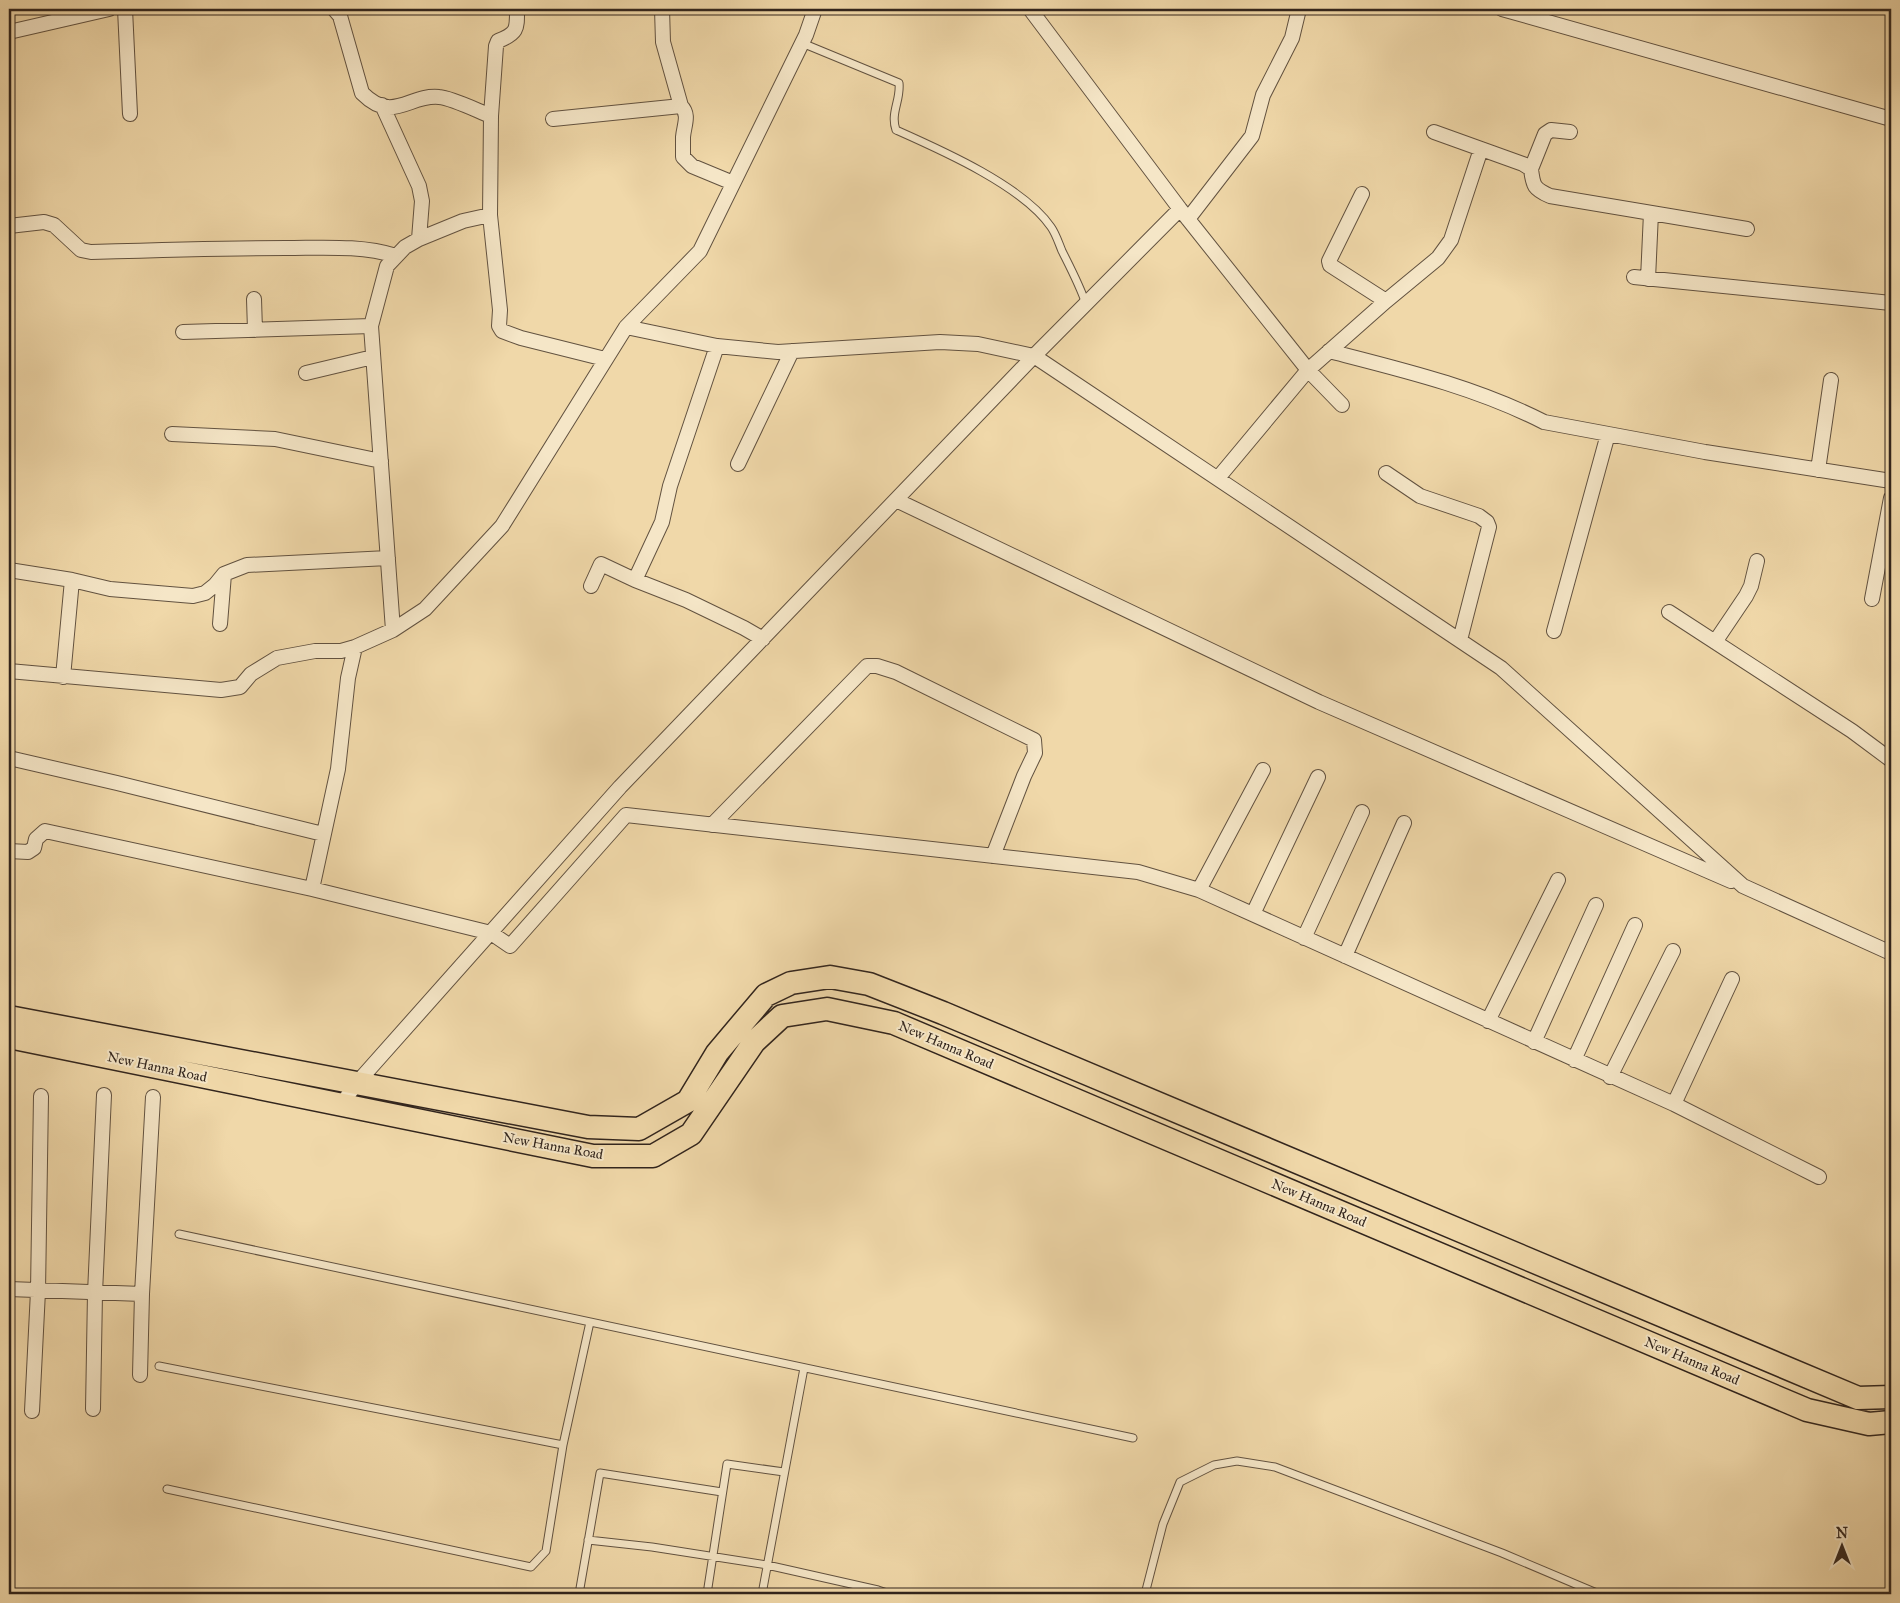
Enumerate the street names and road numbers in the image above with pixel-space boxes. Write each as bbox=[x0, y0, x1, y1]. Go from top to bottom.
street label: New Hanna Road bbox=[896, 1017, 996, 1073]
street label: New Hanna Road bbox=[106, 1048, 208, 1086]
street label: New Hanna Road bbox=[501, 1129, 605, 1163]
street label: New Hanna Road bbox=[1269, 1175, 1369, 1231]
street label: New Hanna Road bbox=[1642, 1333, 1742, 1389]

